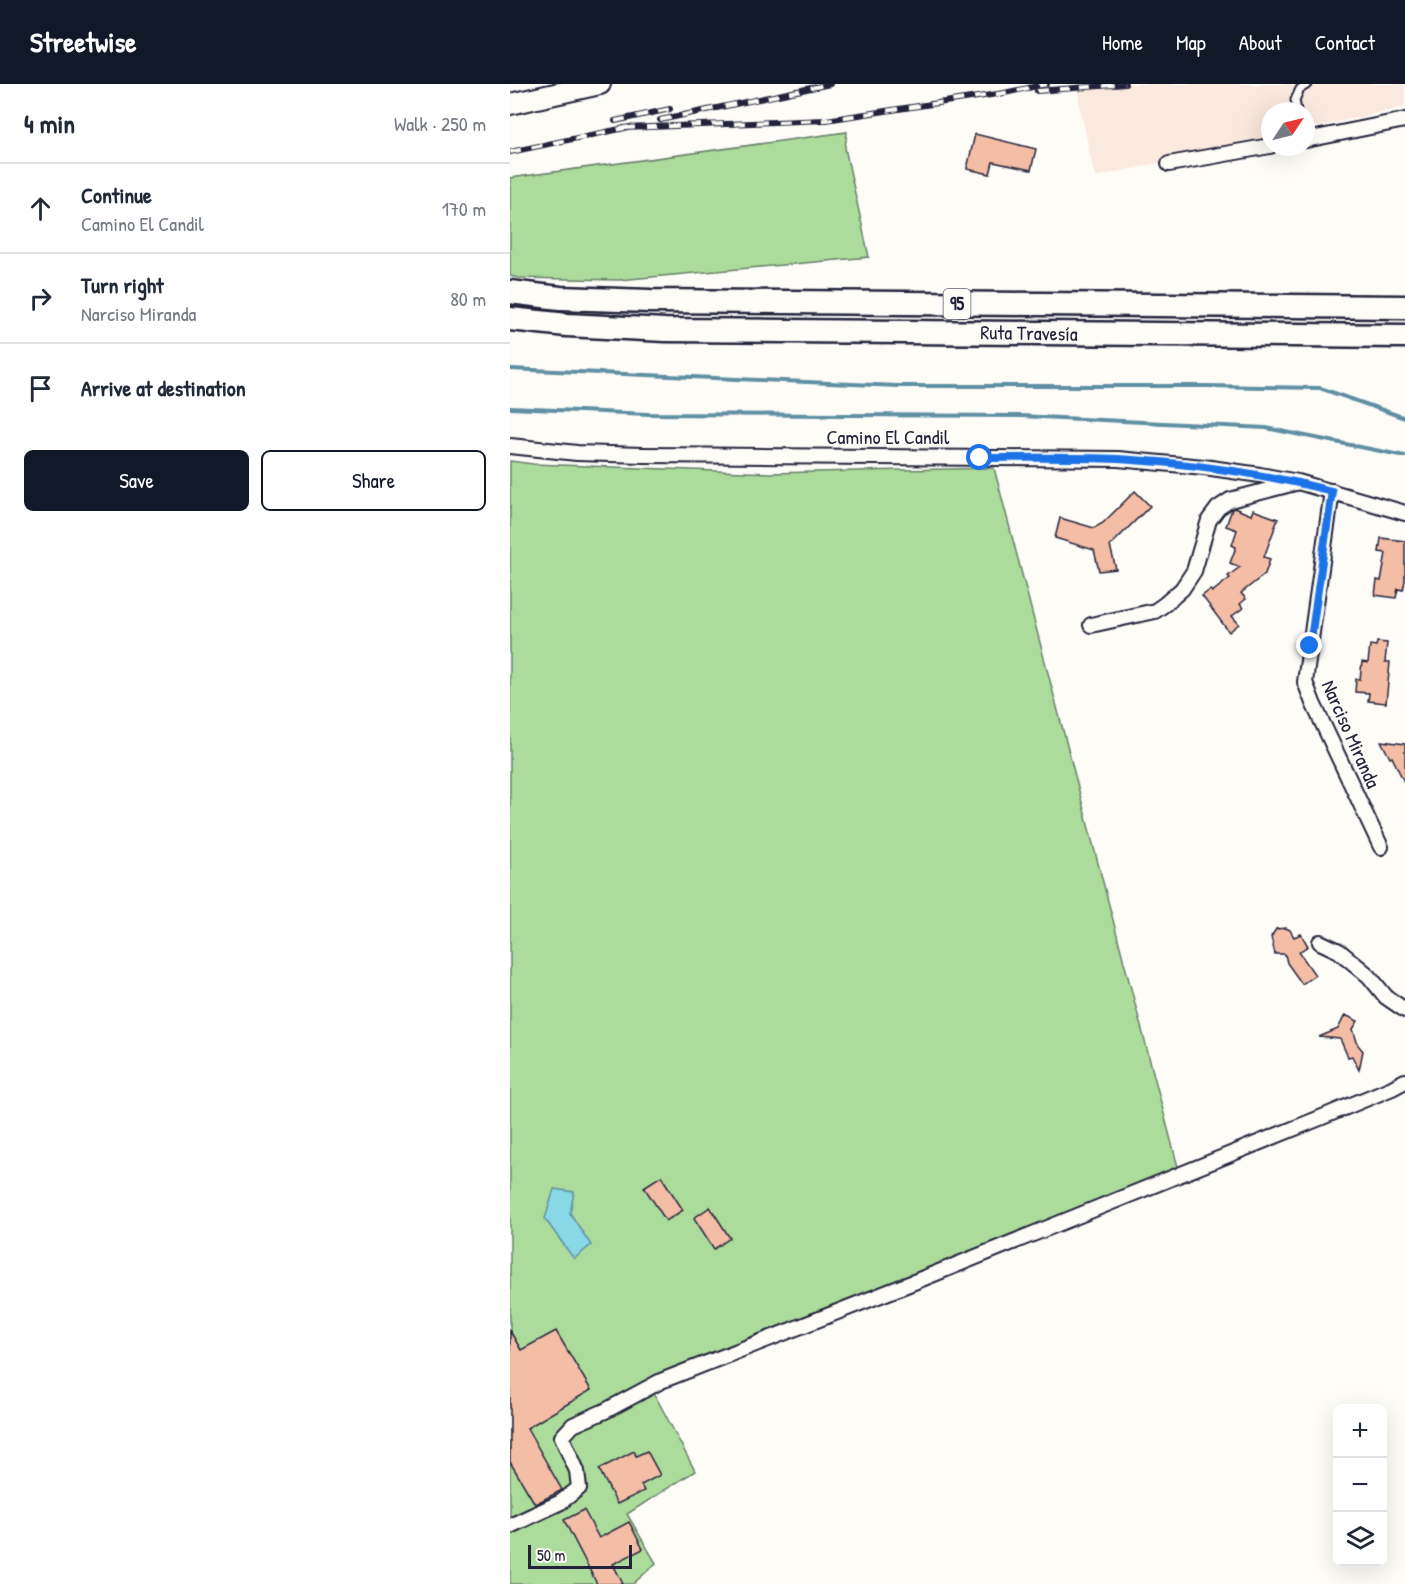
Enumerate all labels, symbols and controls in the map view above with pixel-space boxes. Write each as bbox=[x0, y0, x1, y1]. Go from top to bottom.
text: Streetwise bbox=[30, 23, 136, 61]
text: Home bbox=[1102, 28, 1143, 57]
text: Map bbox=[1176, 28, 1206, 57]
text: About bbox=[1239, 28, 1282, 57]
text: Contact bbox=[1315, 28, 1375, 57]
north arrow bbox=[1261, 102, 1315, 156]
text: 4 min bbox=[24, 106, 75, 141]
text: Walk · 250 m bbox=[394, 110, 486, 137]
text: Continue bbox=[81, 180, 152, 210]
icon: ahead bbox=[24, 192, 57, 225]
text: 170 m bbox=[442, 195, 486, 222]
text: Camino El Candil bbox=[81, 210, 204, 237]
text: Turn right bbox=[81, 270, 164, 300]
icon: right bbox=[24, 282, 57, 315]
text: 80 m bbox=[450, 285, 486, 312]
road number: 95 bbox=[944, 289, 970, 319]
text: Narciso Miranda bbox=[81, 300, 196, 327]
street label: Ruta Travesía bbox=[980, 318, 1078, 347]
icon: arrive bbox=[24, 372, 57, 405]
text: Arrive at destination bbox=[81, 373, 246, 403]
street label: Camino El Candil bbox=[827, 423, 950, 450]
route start bbox=[966, 444, 992, 470]
button: Save bbox=[24, 450, 249, 511]
button: Share bbox=[261, 450, 486, 511]
route end bbox=[1296, 632, 1322, 658]
street label: Narciso Miranda bbox=[1316, 676, 1387, 792]
map controls bbox=[1333, 1404, 1387, 1566]
button: + bbox=[1333, 1404, 1387, 1458]
button: − bbox=[1333, 1458, 1387, 1512]
button: layers bbox=[1333, 1512, 1387, 1566]
scale bar bbox=[528, 1542, 632, 1570]
text: 50 m bbox=[537, 1544, 566, 1566]

